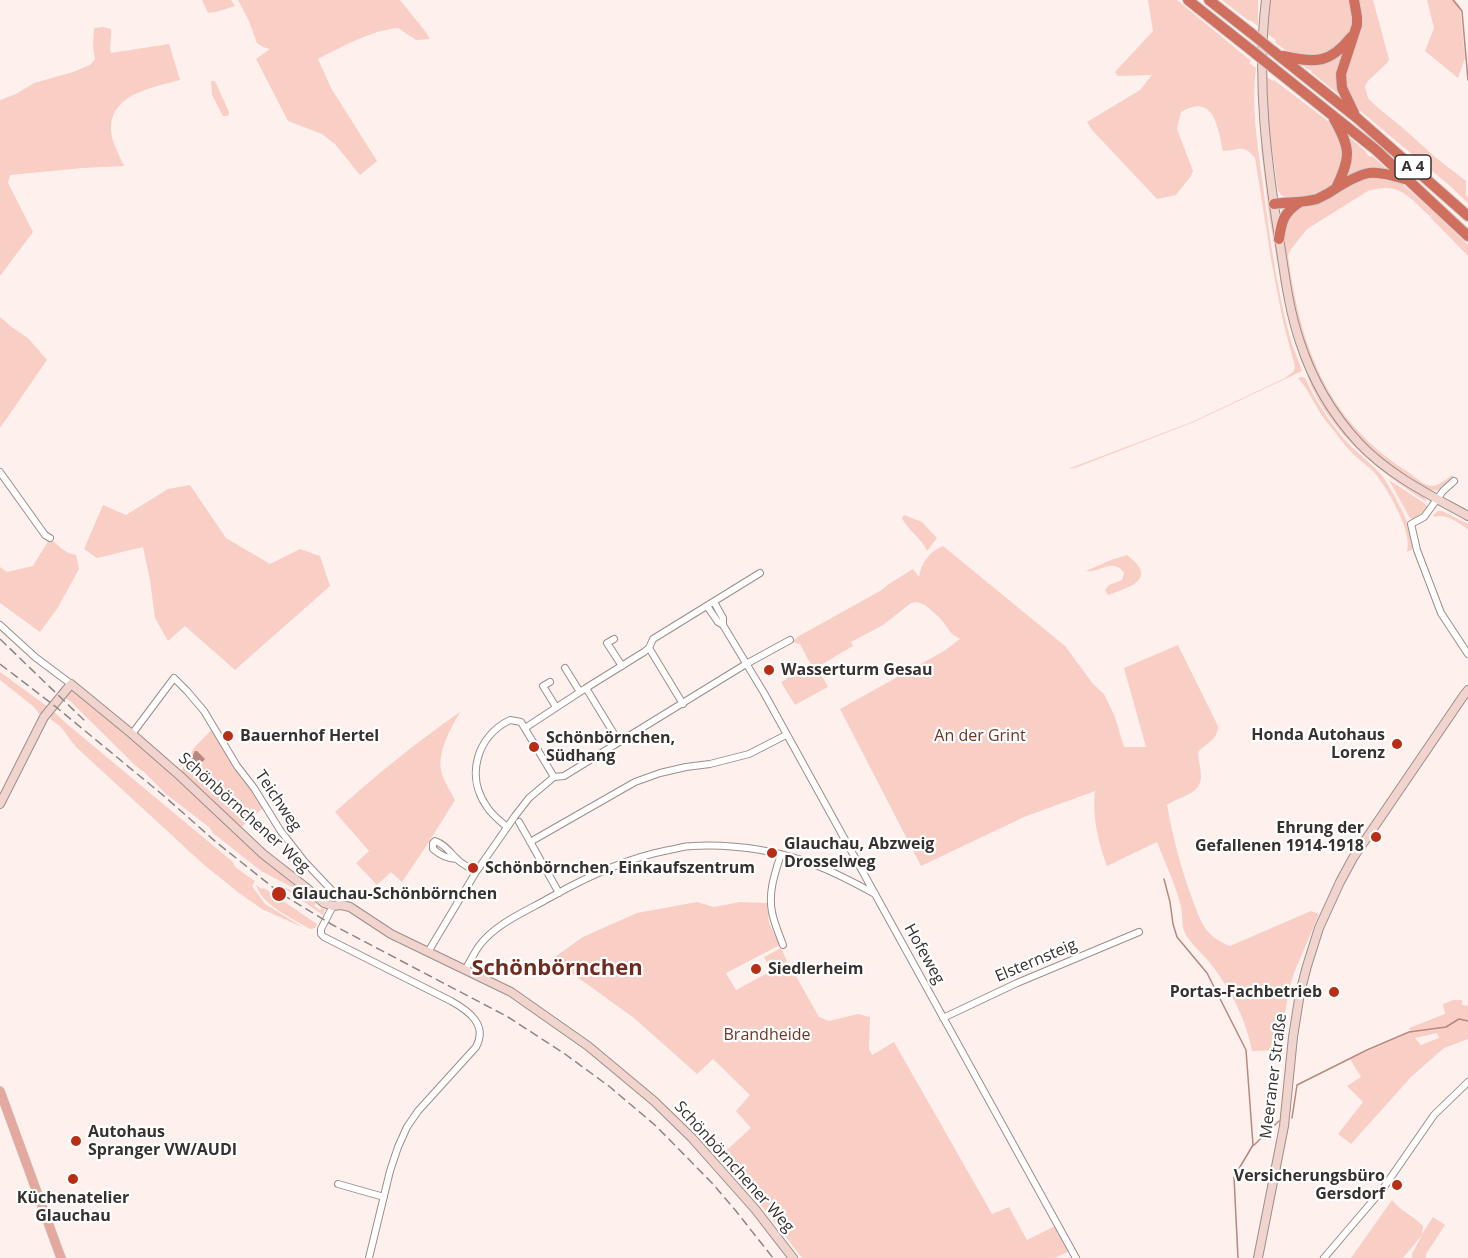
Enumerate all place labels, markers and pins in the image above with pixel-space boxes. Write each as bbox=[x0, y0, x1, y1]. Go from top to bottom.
place label: Wasserturm Gesau bbox=[781, 660, 933, 680]
marker: Wasserturm Gesau bbox=[762, 663, 776, 677]
place label: Honda Autohaus Lorenz bbox=[1251, 725, 1385, 763]
place label: Bauernhof Hertel bbox=[240, 726, 379, 746]
place label: Schönbörnchen, Südhang bbox=[546, 728, 675, 766]
marker: Bauernhof Hertel bbox=[221, 729, 235, 743]
marker: Honda Autohaus Lorenz bbox=[1390, 737, 1404, 751]
marker: Schönbörnchen, Südhang bbox=[527, 740, 541, 754]
place label: Ehrung der Gefallenen 1914-1918 bbox=[1195, 818, 1364, 856]
marker: Ehrung der Gefallenen 1914-1918 bbox=[1369, 830, 1383, 844]
place label: Glauchau, Abzweig Drosselweg bbox=[784, 834, 934, 872]
marker: Glauchau, Abzweig Drosselweg bbox=[765, 846, 779, 860]
place label: Schönbörnchen, Einkaufszentrum bbox=[485, 858, 755, 878]
marker: Schönbörnchen, Einkaufszentrum bbox=[466, 861, 480, 875]
place label: Glauchau-Schönbörnchen bbox=[292, 884, 497, 904]
marker: Glauchau-Schönbörnchen bbox=[270, 885, 288, 903]
place label: Siedlerheim bbox=[768, 959, 863, 979]
marker: Siedlerheim bbox=[749, 962, 763, 976]
place label: Portas-Fachbetrieb bbox=[1170, 982, 1322, 1002]
marker: Portas-Fachbetrieb bbox=[1327, 985, 1341, 999]
place label: Autohaus Spranger VW/AUDI bbox=[88, 1122, 237, 1160]
marker: Autohaus Spranger VW/AUDI bbox=[69, 1134, 83, 1148]
place label: Versicherungsbüro Gersdorf bbox=[1234, 1166, 1385, 1204]
marker: Küchenatelier Glauchau bbox=[66, 1172, 80, 1186]
marker: Versicherungsbüro Gersdorf bbox=[1390, 1178, 1404, 1192]
place label: Küchenatelier Glauchau bbox=[17, 1188, 129, 1226]

